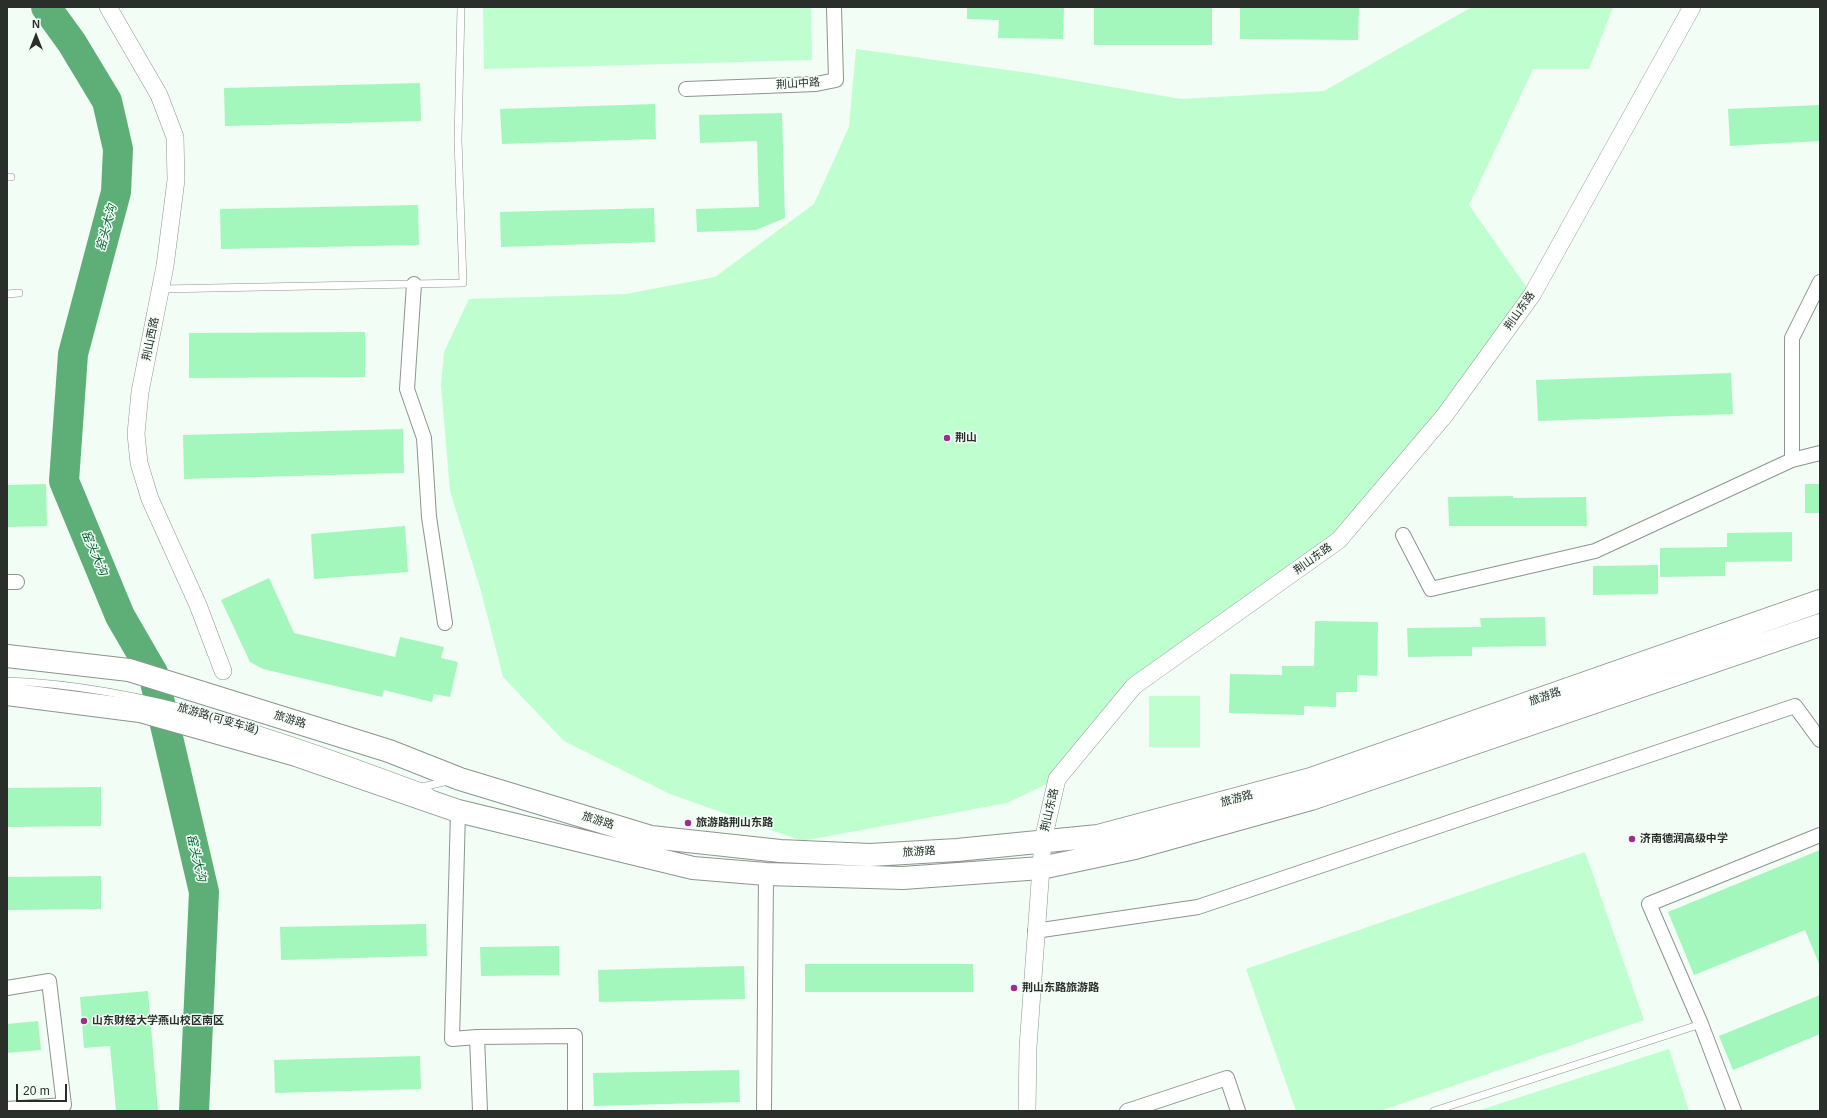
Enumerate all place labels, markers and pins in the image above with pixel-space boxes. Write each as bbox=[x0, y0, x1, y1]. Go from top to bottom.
place label: 荆山 bbox=[955, 431, 977, 445]
marker: 荆山 bbox=[942, 433, 952, 443]
place label: 旅游路荆山东路 bbox=[696, 816, 773, 830]
marker: 旅游路荆山东路 bbox=[683, 818, 693, 828]
place label: 济南德润高级中学 bbox=[1640, 832, 1728, 846]
marker: 济南德润高级中学 bbox=[1627, 834, 1637, 844]
place label: 荆山东路旅游路 bbox=[1022, 981, 1099, 995]
marker: 荆山东路旅游路 bbox=[1009, 983, 1019, 993]
place label: 山东财经大学燕山校区南区 bbox=[92, 1014, 224, 1028]
marker: 山东财经大学燕山校区南区 bbox=[79, 1016, 89, 1026]

